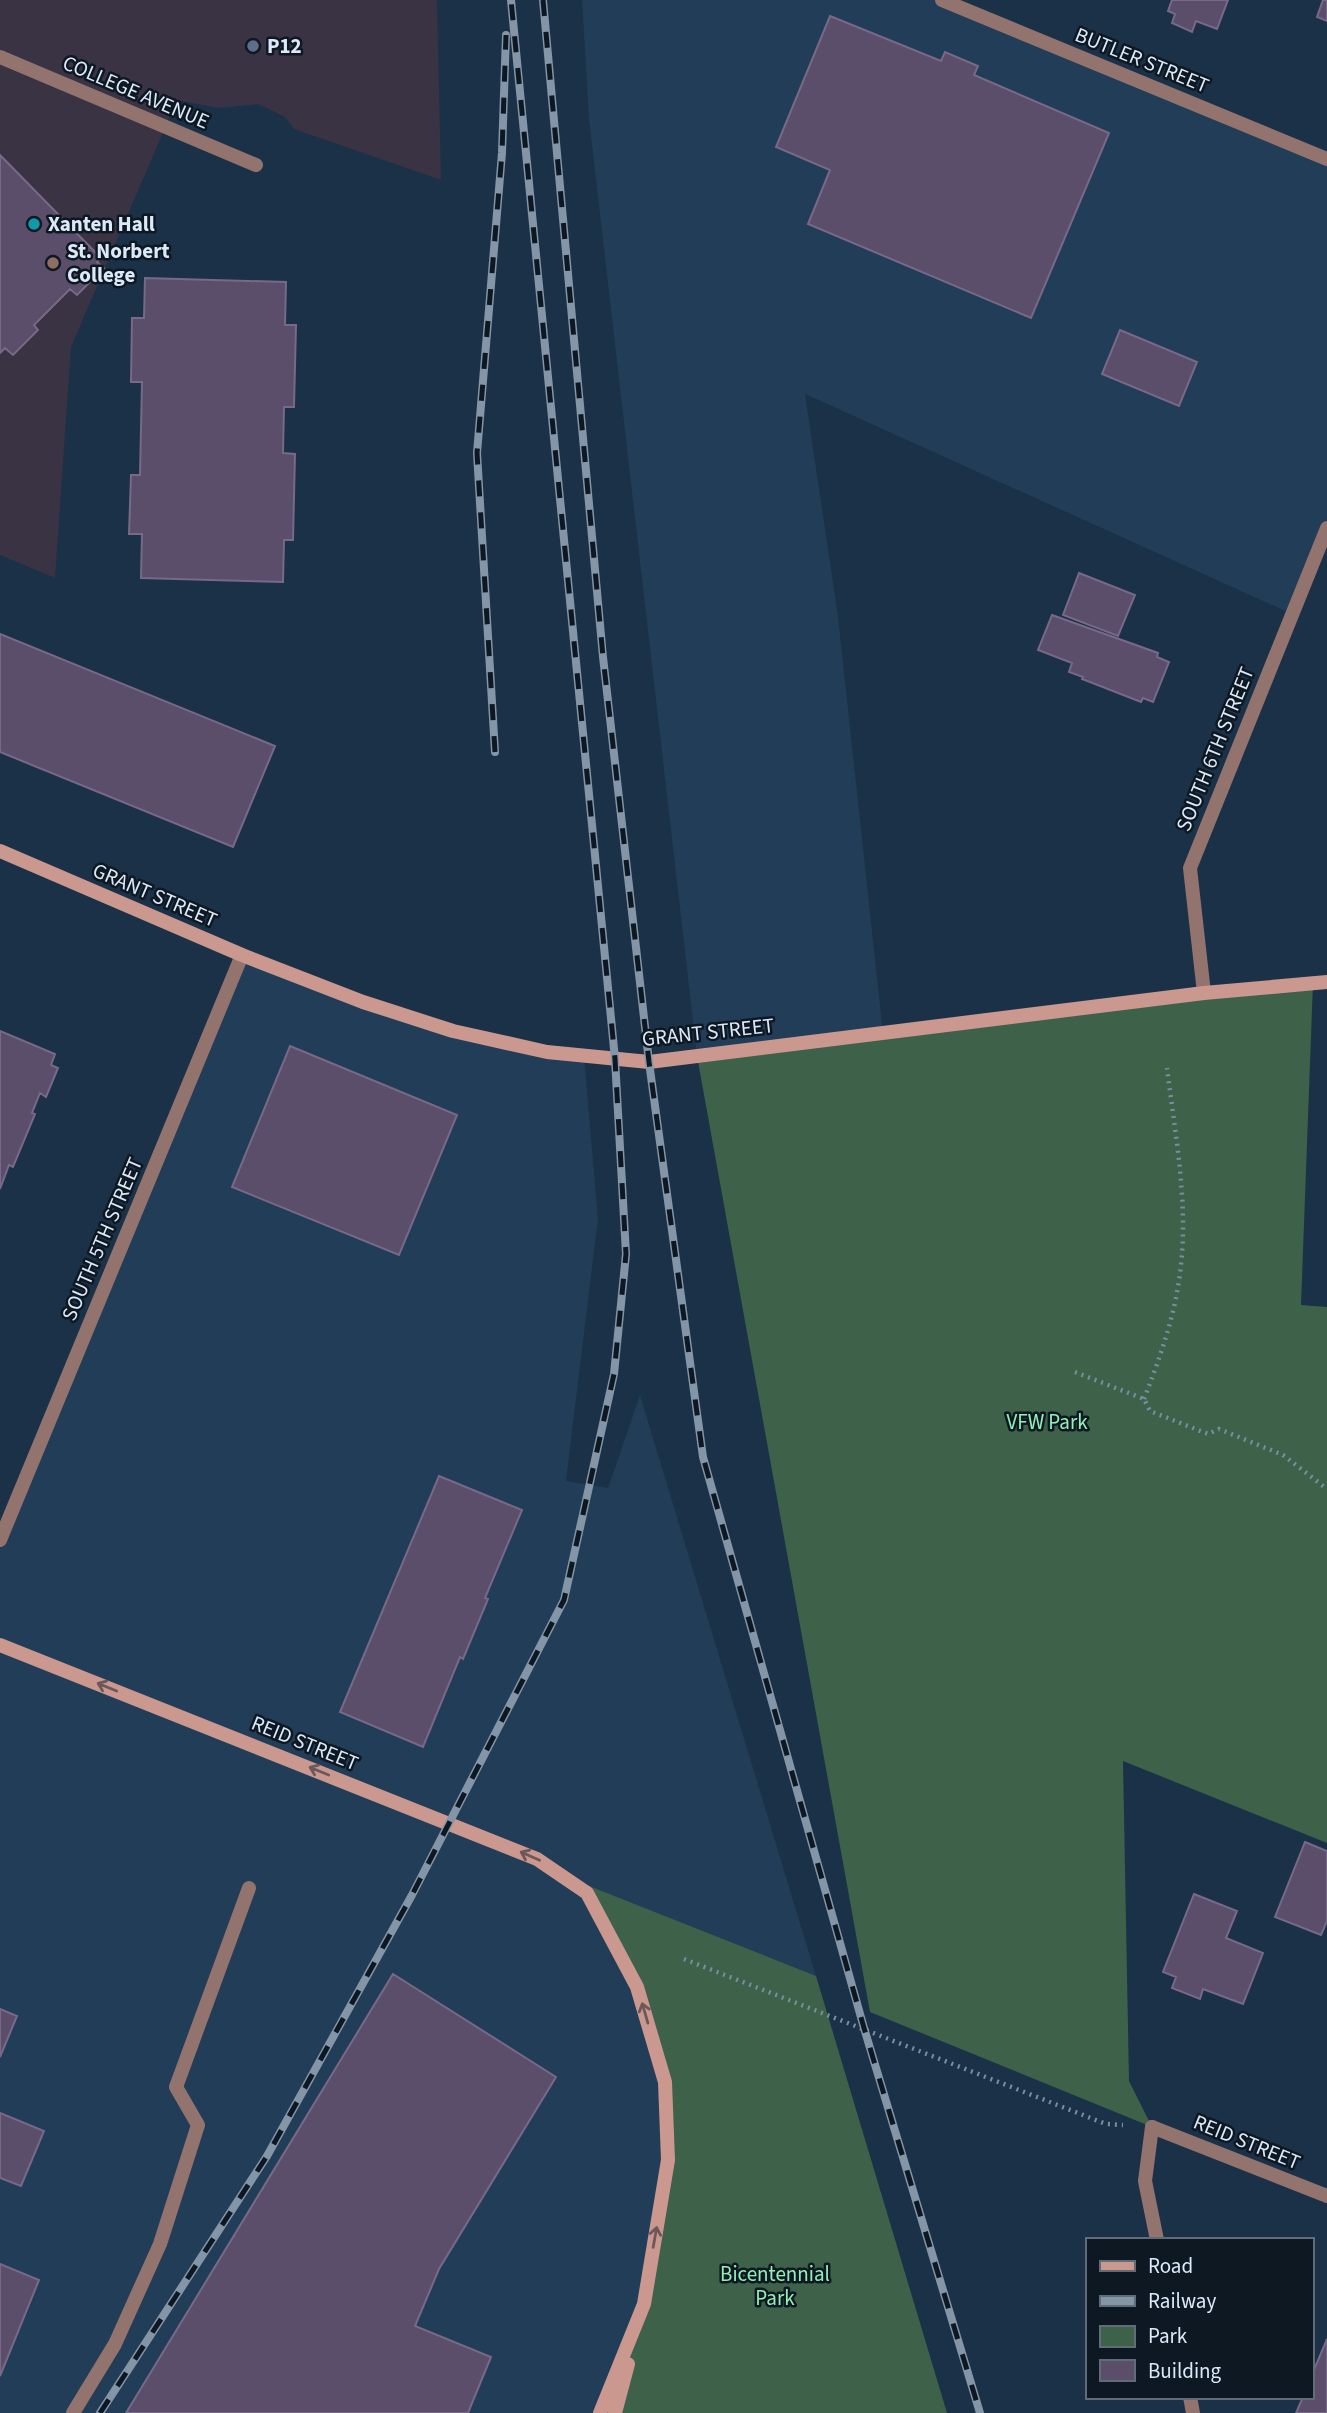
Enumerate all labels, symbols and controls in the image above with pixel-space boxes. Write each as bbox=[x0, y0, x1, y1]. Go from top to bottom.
street label: BUTLER STREET bbox=[1071, 20, 1213, 100]
place label: P12 bbox=[267, 31, 302, 61]
marker: P12 bbox=[245, 38, 261, 54]
street label: COLLEGE AVENUE bbox=[58, 48, 214, 136]
place label: Xanten Hall bbox=[48, 209, 155, 239]
marker: Xanten Hall bbox=[26, 216, 42, 232]
place label: St. Norbert College bbox=[67, 236, 170, 290]
marker: St. Norbert College bbox=[45, 255, 61, 271]
street label: SOUTH 6TH STREET bbox=[1168, 662, 1262, 836]
street label: GRANT STREET bbox=[88, 855, 222, 935]
street label: GRANT STREET bbox=[640, 1010, 776, 1054]
street label: SOUTH 5TH STREET bbox=[54, 1153, 150, 1325]
park label: VFW Park bbox=[1006, 1407, 1088, 1437]
one-way arrow bbox=[97, 1680, 119, 1693]
street label: REID STREET bbox=[247, 1708, 363, 1778]
one-way arrow bbox=[308, 1764, 330, 1777]
one-way arrow bbox=[520, 1849, 541, 1862]
one-way arrow bbox=[638, 2002, 651, 2025]
street label: REID STREET bbox=[1189, 2107, 1305, 2177]
one-way arrow bbox=[649, 2226, 662, 2249]
legend bbox=[1086, 2238, 1313, 2399]
text: Road bbox=[1148, 2251, 1193, 2281]
park label: Bicentennial Park bbox=[720, 2259, 830, 2313]
text: Railway bbox=[1148, 2286, 1216, 2316]
text: Park bbox=[1148, 2321, 1188, 2351]
text: Building bbox=[1148, 2356, 1222, 2386]

